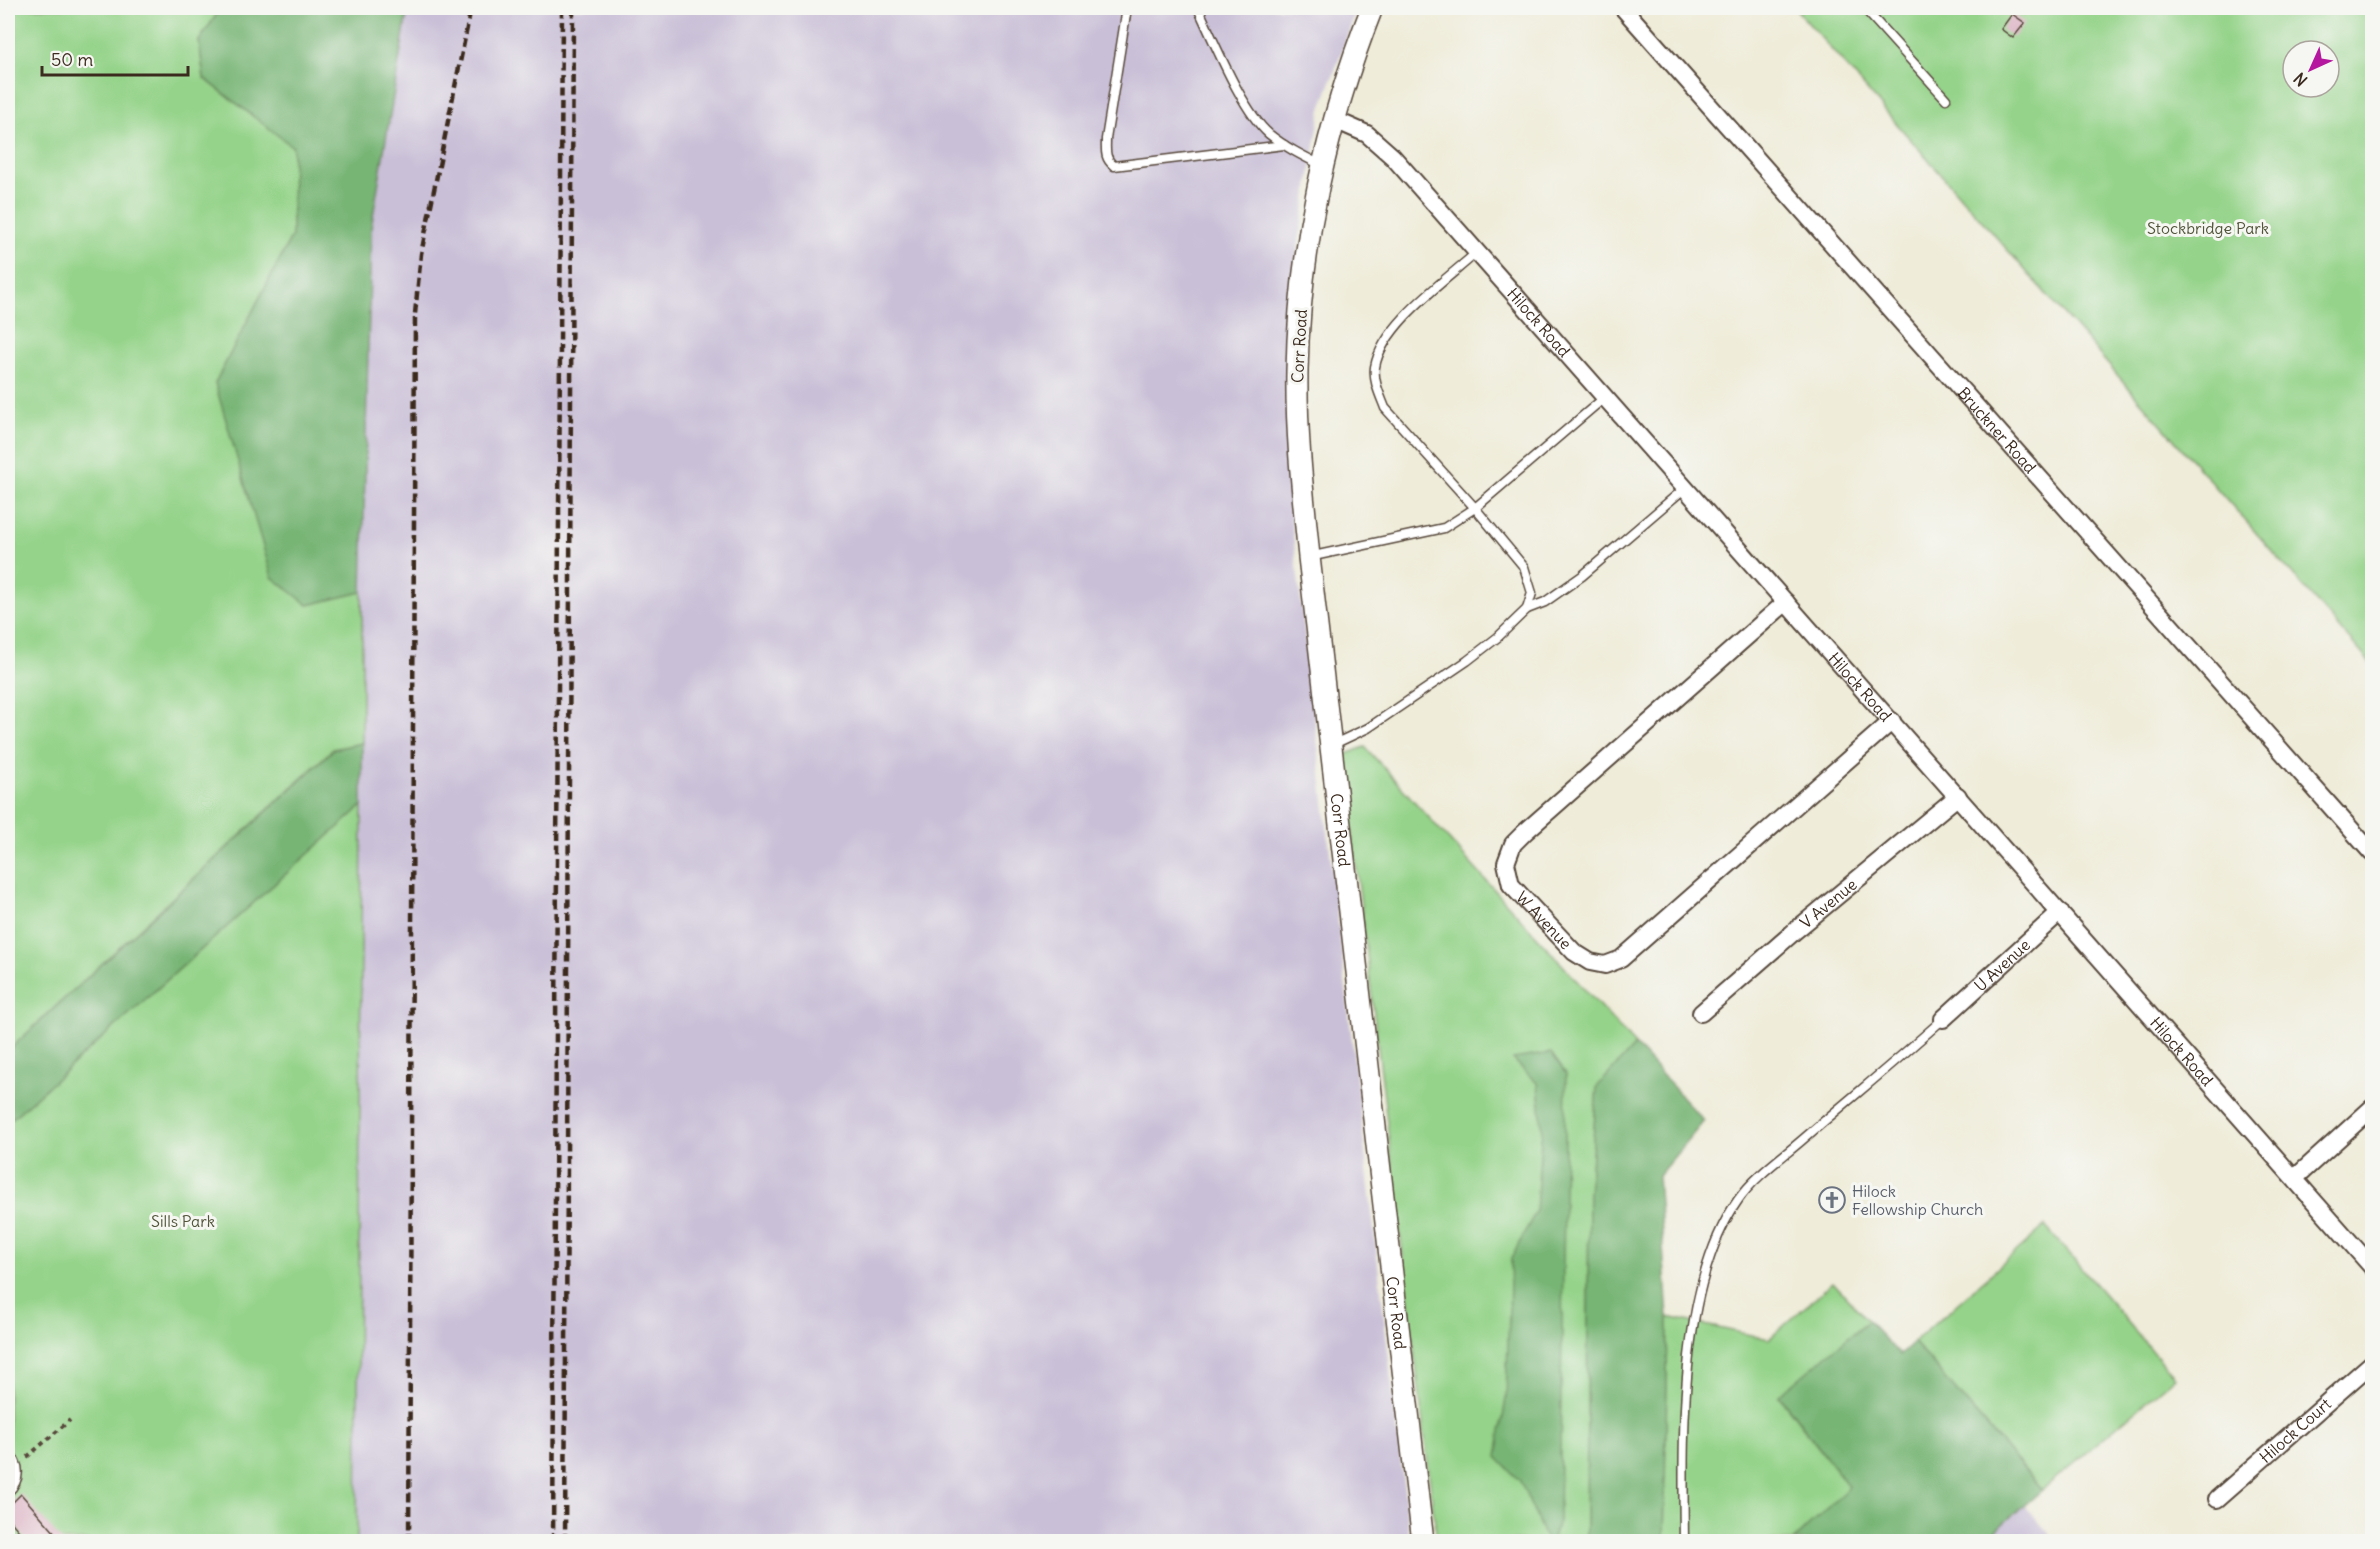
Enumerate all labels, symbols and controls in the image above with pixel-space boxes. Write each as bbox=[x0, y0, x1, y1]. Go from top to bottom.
scale bar bbox=[42, 39, 188, 77]
north arrow bbox=[2281, 39, 2341, 99]
text: 50 m bbox=[51, 48, 93, 71]
text: N bbox=[2289, 69, 2311, 91]
park label: Stockbridge Park bbox=[2147, 218, 2269, 238]
street label: Hilock Road bbox=[1503, 284, 1575, 361]
street label: Corr Road bbox=[1287, 309, 1311, 383]
street label: Bruckner Road bbox=[1954, 383, 2041, 477]
street label: Hilock Road bbox=[1824, 648, 1896, 725]
street label: Corr Road bbox=[1326, 792, 1355, 868]
street label: V Avenue bbox=[1796, 874, 1861, 933]
street label: W Avenue bbox=[1512, 887, 1576, 953]
street label: U Avenue bbox=[1970, 935, 2034, 995]
street label: Hilock Road bbox=[2146, 1013, 2217, 1090]
place label: Hilock Fellowship Church bbox=[1852, 1181, 1983, 1219]
church icon: Hilock Fellowship Church bbox=[1817, 1185, 1847, 1215]
park label: Sills Park bbox=[151, 1211, 215, 1231]
street label: Corr Road bbox=[1382, 1275, 1411, 1351]
street label: Hilock Court bbox=[2255, 1393, 2335, 1467]

